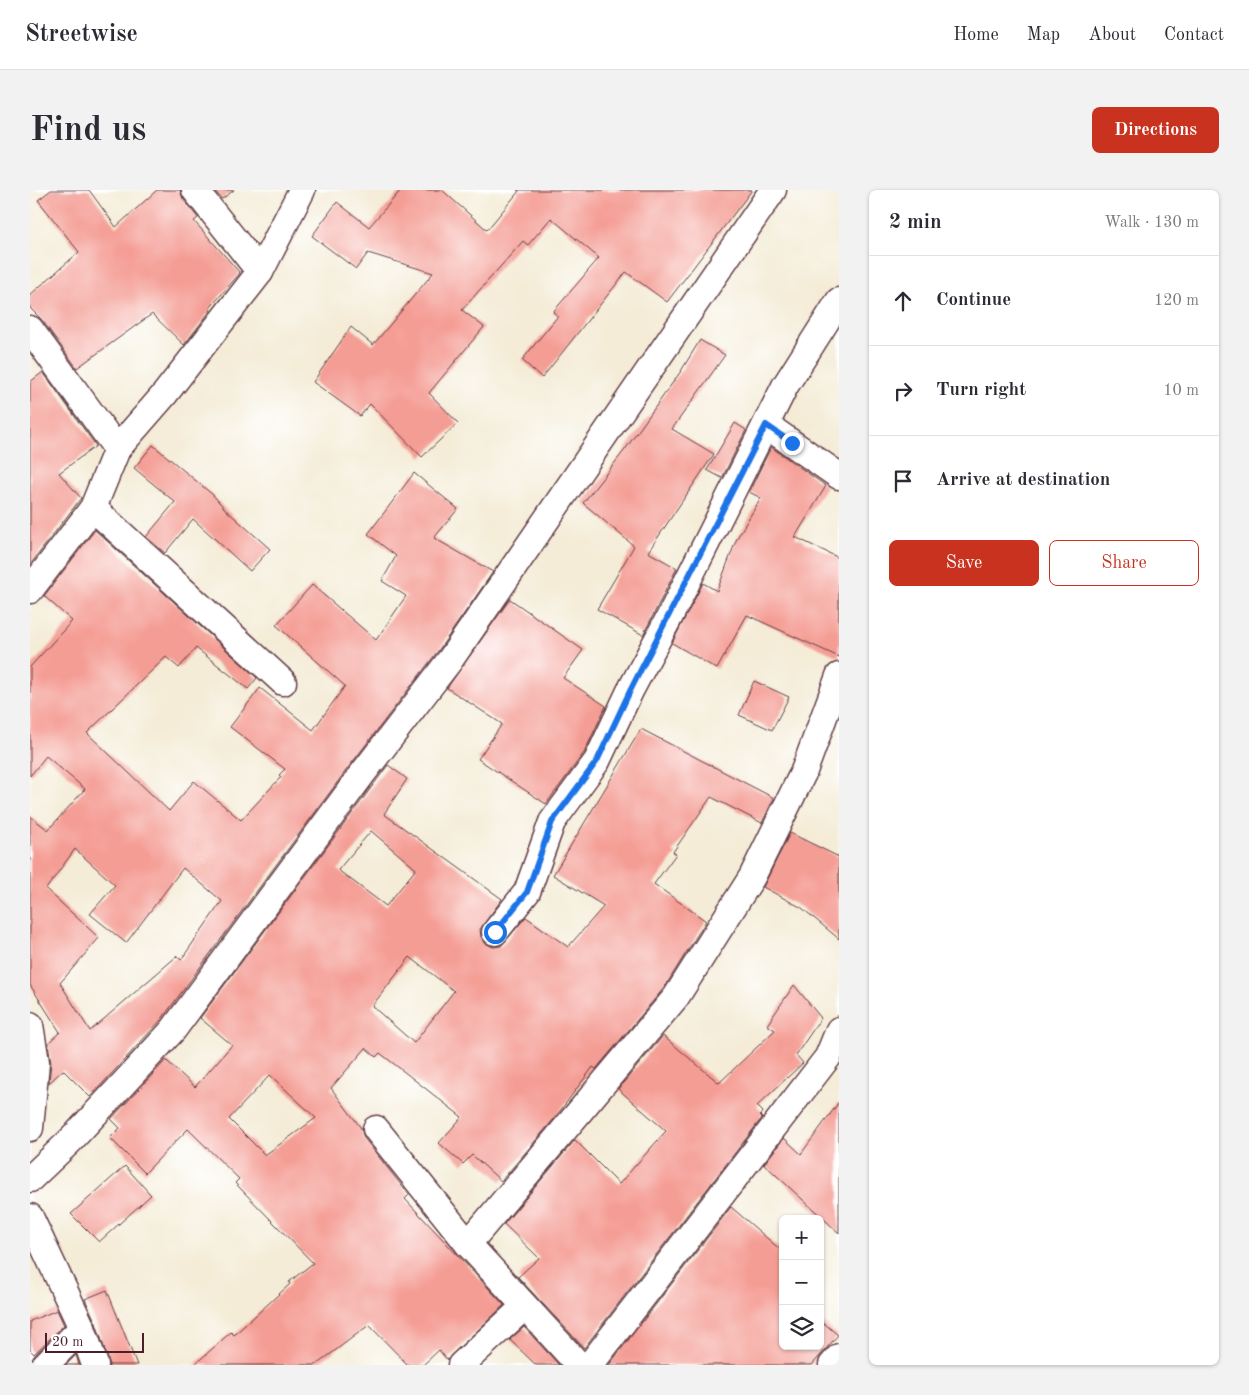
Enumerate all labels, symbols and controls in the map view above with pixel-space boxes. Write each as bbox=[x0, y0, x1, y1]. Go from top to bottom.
text: Streetwise bbox=[25, 23, 138, 47]
text: Home bbox=[953, 26, 999, 44]
text: Map bbox=[1027, 26, 1060, 44]
text: About bbox=[1088, 26, 1136, 44]
text: Contact bbox=[1164, 26, 1224, 44]
button: Directions bbox=[1092, 107, 1219, 153]
text: Find us bbox=[30, 113, 146, 148]
text: 2 min bbox=[889, 212, 942, 233]
text: Walk · 130 m bbox=[1104, 215, 1199, 231]
icon: ahead bbox=[889, 287, 917, 315]
text: Continue bbox=[936, 291, 1011, 310]
text: 120 m bbox=[1154, 293, 1199, 309]
icon: right bbox=[889, 377, 917, 405]
text: Turn right bbox=[936, 381, 1026, 400]
text: 10 m bbox=[1163, 383, 1199, 399]
route end bbox=[781, 432, 804, 455]
icon: arrive bbox=[889, 467, 917, 495]
text: Arrive at destination bbox=[936, 471, 1110, 490]
button: Save bbox=[889, 540, 1039, 586]
button: Share bbox=[1049, 540, 1199, 586]
route start bbox=[484, 921, 507, 944]
map controls bbox=[779, 1215, 824, 1350]
button: + bbox=[779, 1215, 824, 1260]
button: − bbox=[779, 1260, 824, 1305]
button: layers bbox=[779, 1305, 824, 1350]
scale bar bbox=[45, 1330, 144, 1353]
text: 20 m bbox=[52, 1335, 83, 1349]

